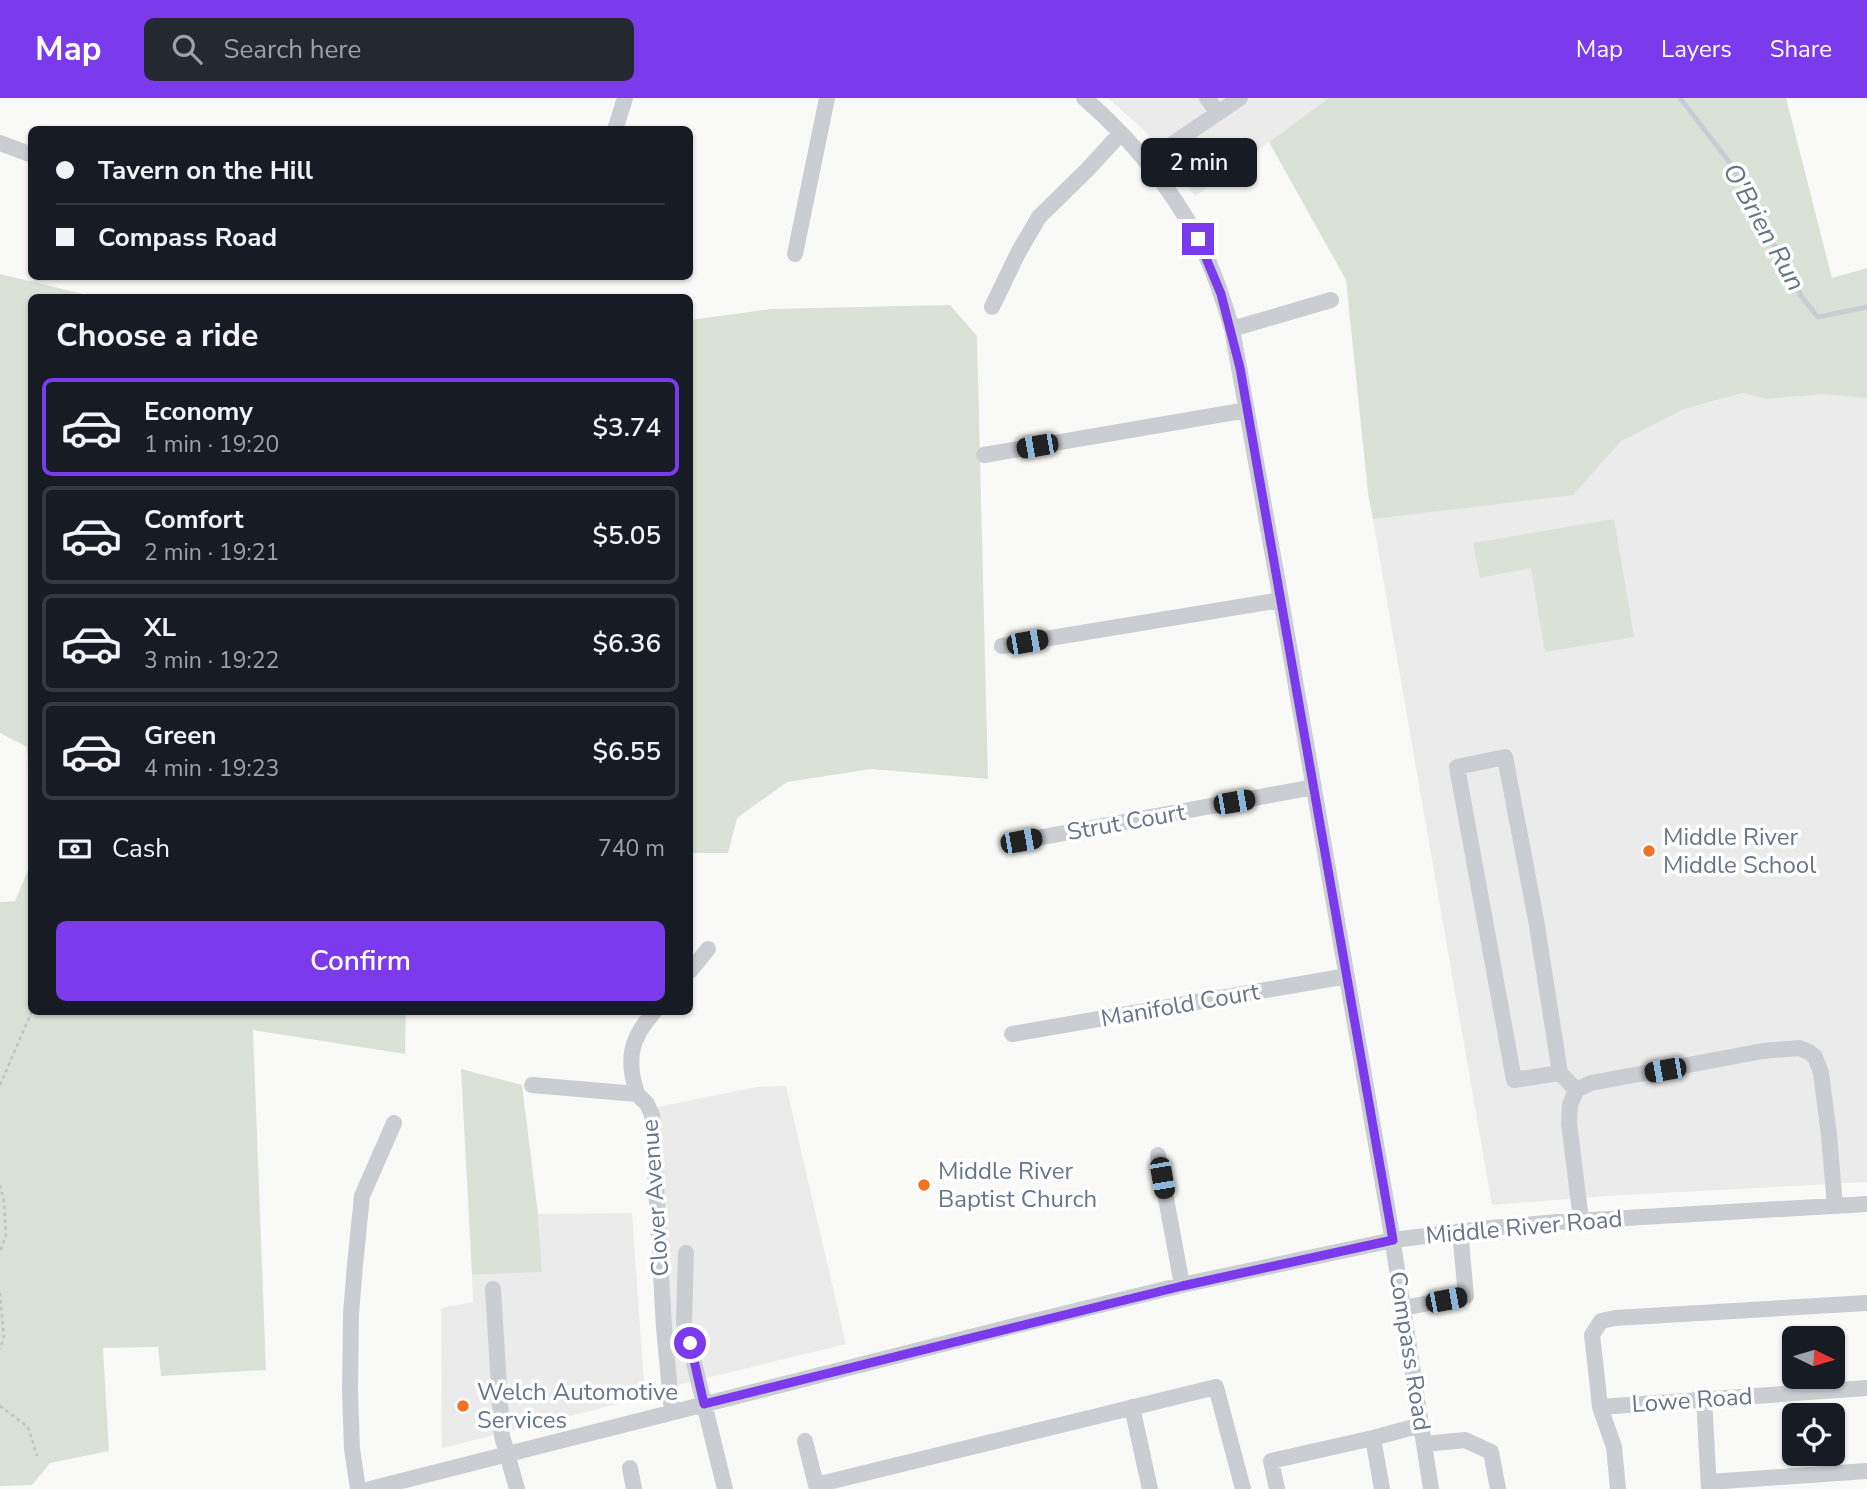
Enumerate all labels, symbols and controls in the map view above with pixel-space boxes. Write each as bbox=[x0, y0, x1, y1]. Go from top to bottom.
search box bbox=[144, 18, 634, 81]
text: Map bbox=[35, 27, 102, 72]
icon: search bbox=[168, 30, 206, 68]
text: Search here bbox=[224, 32, 361, 67]
text: Map bbox=[1576, 33, 1623, 65]
text: Layers bbox=[1661, 33, 1732, 65]
text: Share bbox=[1770, 33, 1832, 65]
callout: 2 min bbox=[1140, 138, 1256, 186]
text: 2 min bbox=[1170, 147, 1228, 178]
text: Tavern on the Hill bbox=[98, 153, 313, 188]
water label: O'Brien Run bbox=[1715, 157, 1813, 297]
text: Compass Road bbox=[98, 220, 277, 255]
route end bbox=[1182, 223, 1214, 255]
text: Choose a ride bbox=[56, 314, 258, 357]
text: Economy bbox=[144, 394, 253, 429]
icon: car bbox=[60, 396, 123, 459]
text: $3.74 bbox=[592, 410, 661, 445]
text: 1 min · 19:20 bbox=[144, 429, 279, 460]
car bbox=[1015, 432, 1060, 460]
text: Comfort bbox=[144, 502, 244, 537]
icon: car bbox=[60, 504, 123, 567]
text: $5.05 bbox=[592, 518, 661, 553]
text: 2 min · 19:21 bbox=[144, 537, 279, 568]
text: XL bbox=[144, 610, 176, 645]
icon: car bbox=[60, 612, 123, 675]
text: $6.36 bbox=[592, 626, 661, 661]
car bbox=[1005, 628, 1050, 656]
text: 3 min · 19:22 bbox=[144, 645, 279, 676]
text: Green bbox=[144, 718, 217, 753]
icon: car bbox=[60, 720, 123, 783]
text: $6.55 bbox=[592, 734, 661, 769]
text: 4 min · 19:23 bbox=[144, 753, 279, 784]
car bbox=[1212, 788, 1257, 816]
street label: Strut Court bbox=[1064, 796, 1188, 848]
place label: Middle River Middle School bbox=[1663, 821, 1816, 881]
car bbox=[999, 827, 1044, 855]
icon: cash bbox=[56, 830, 94, 868]
text: Cash bbox=[112, 831, 170, 866]
text: 740 m bbox=[598, 833, 665, 864]
marker: Middle River Middle School bbox=[1641, 843, 1657, 859]
button: Confirm bbox=[56, 921, 665, 1001]
street label: Manifold Court bbox=[1098, 975, 1262, 1035]
car bbox=[1643, 1056, 1688, 1084]
street label: Clover Avenue bbox=[634, 1118, 676, 1278]
place label: Middle River Baptist Church bbox=[938, 1155, 1097, 1215]
car bbox=[1149, 1155, 1176, 1201]
marker: Middle River Baptist Church bbox=[916, 1177, 932, 1193]
street label: Middle River Road bbox=[1424, 1202, 1624, 1252]
street label: Compass Road bbox=[1382, 1269, 1438, 1433]
car bbox=[1424, 1286, 1469, 1314]
north arrow bbox=[1782, 1326, 1844, 1390]
map controls bbox=[1782, 1326, 1845, 1466]
route start bbox=[674, 1327, 706, 1359]
place label: Welch Automotive Services bbox=[477, 1376, 678, 1436]
street label: Lowe Road bbox=[1631, 1380, 1753, 1420]
marker: Welch Automotive Services bbox=[455, 1398, 471, 1414]
button: locate bbox=[1782, 1403, 1845, 1466]

